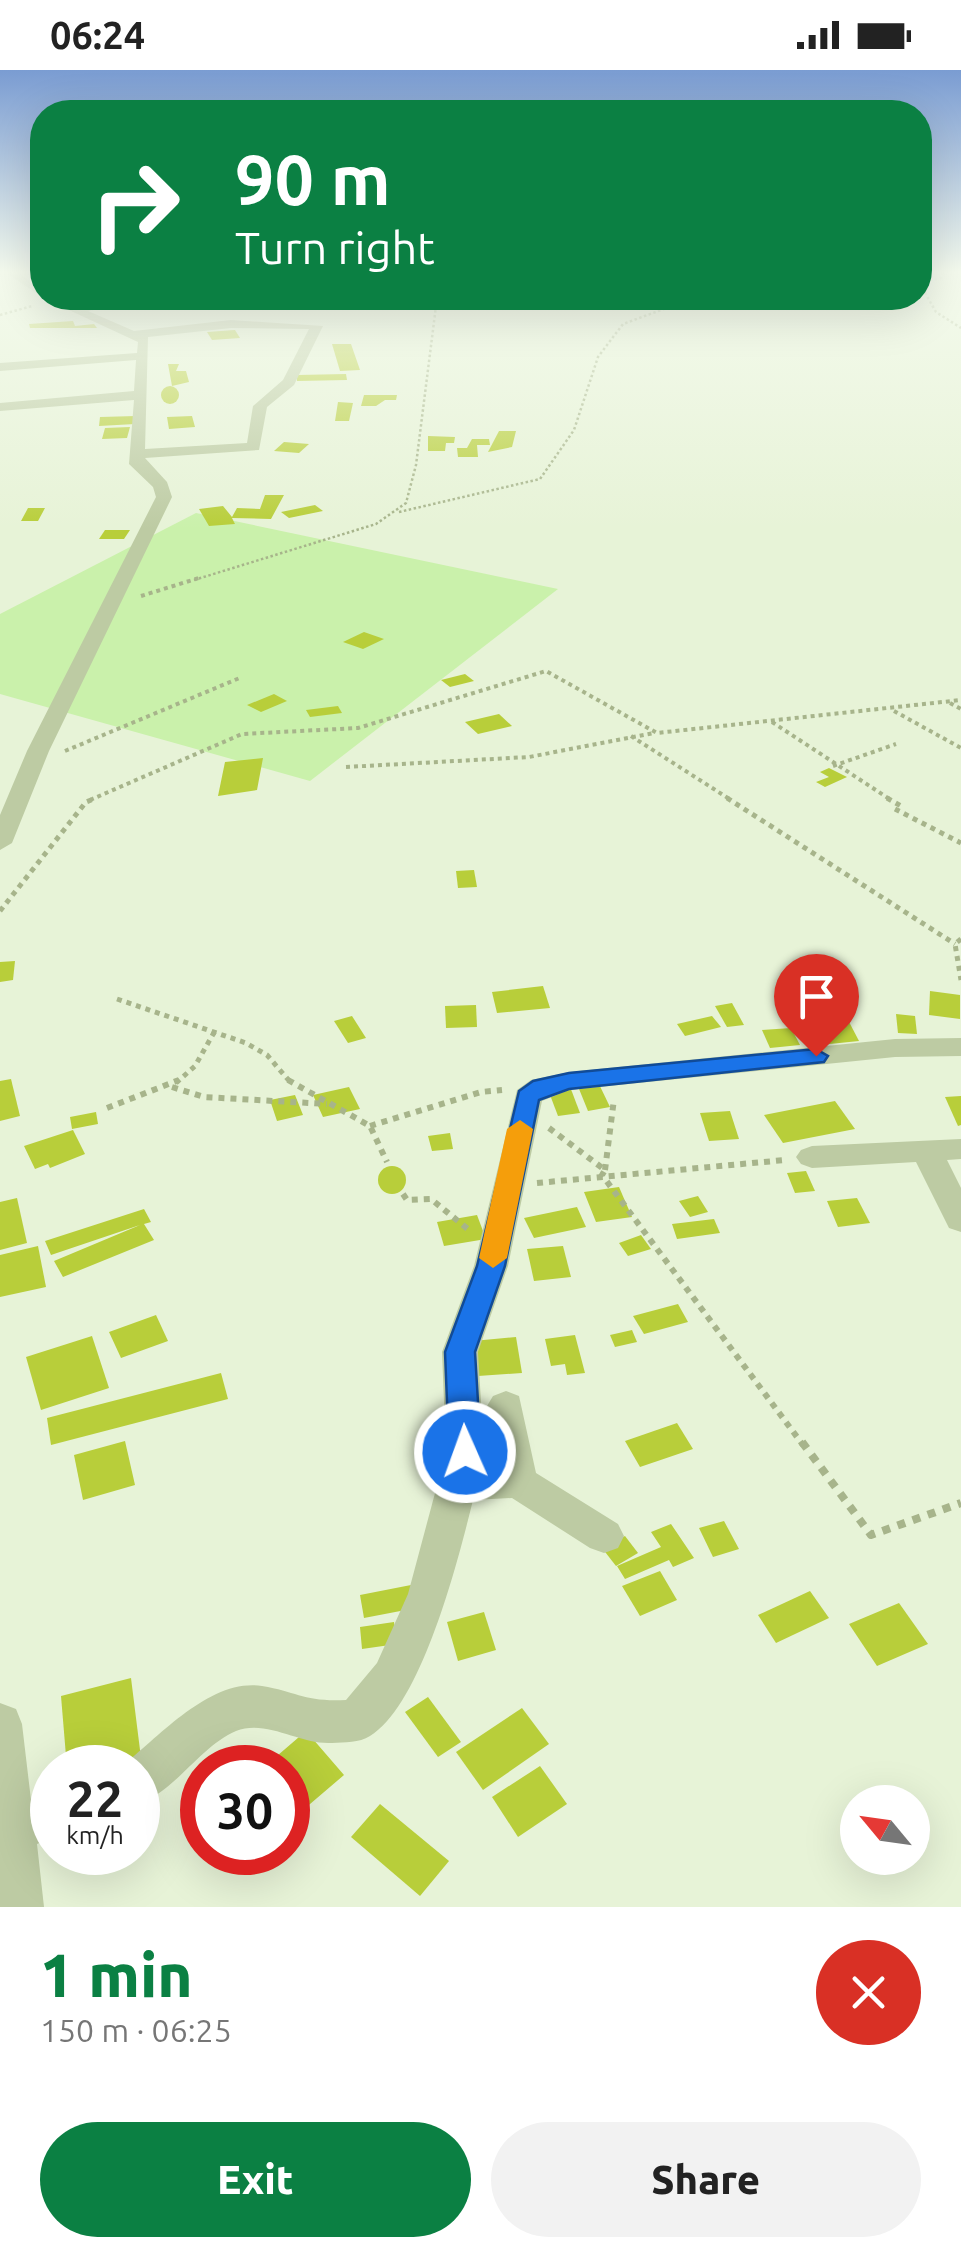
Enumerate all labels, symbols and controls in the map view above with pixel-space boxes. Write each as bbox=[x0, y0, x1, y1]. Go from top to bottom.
text: 06:24 bbox=[50, 14, 145, 56]
icon: right bbox=[70, 140, 200, 270]
text: 90 m bbox=[235, 140, 391, 218]
text: Turn right bbox=[235, 222, 435, 273]
pin bbox=[774, 954, 859, 1057]
icon: arrive bbox=[789, 969, 844, 1024]
position arrow bbox=[413, 1400, 517, 1504]
speed limit sign: 30 bbox=[180, 1745, 310, 1875]
text: 22 bbox=[67, 1770, 123, 1826]
north arrow bbox=[840, 1785, 930, 1875]
map controls bbox=[840, 1785, 930, 1875]
text: km/h bbox=[66, 1821, 124, 1849]
button: close bbox=[816, 1940, 921, 2045]
text: 1 min bbox=[40, 1941, 193, 2008]
text: 150 m · 06:25 bbox=[40, 2012, 232, 2048]
button: Exit bbox=[40, 2122, 471, 2237]
button: Share bbox=[491, 2122, 921, 2237]

